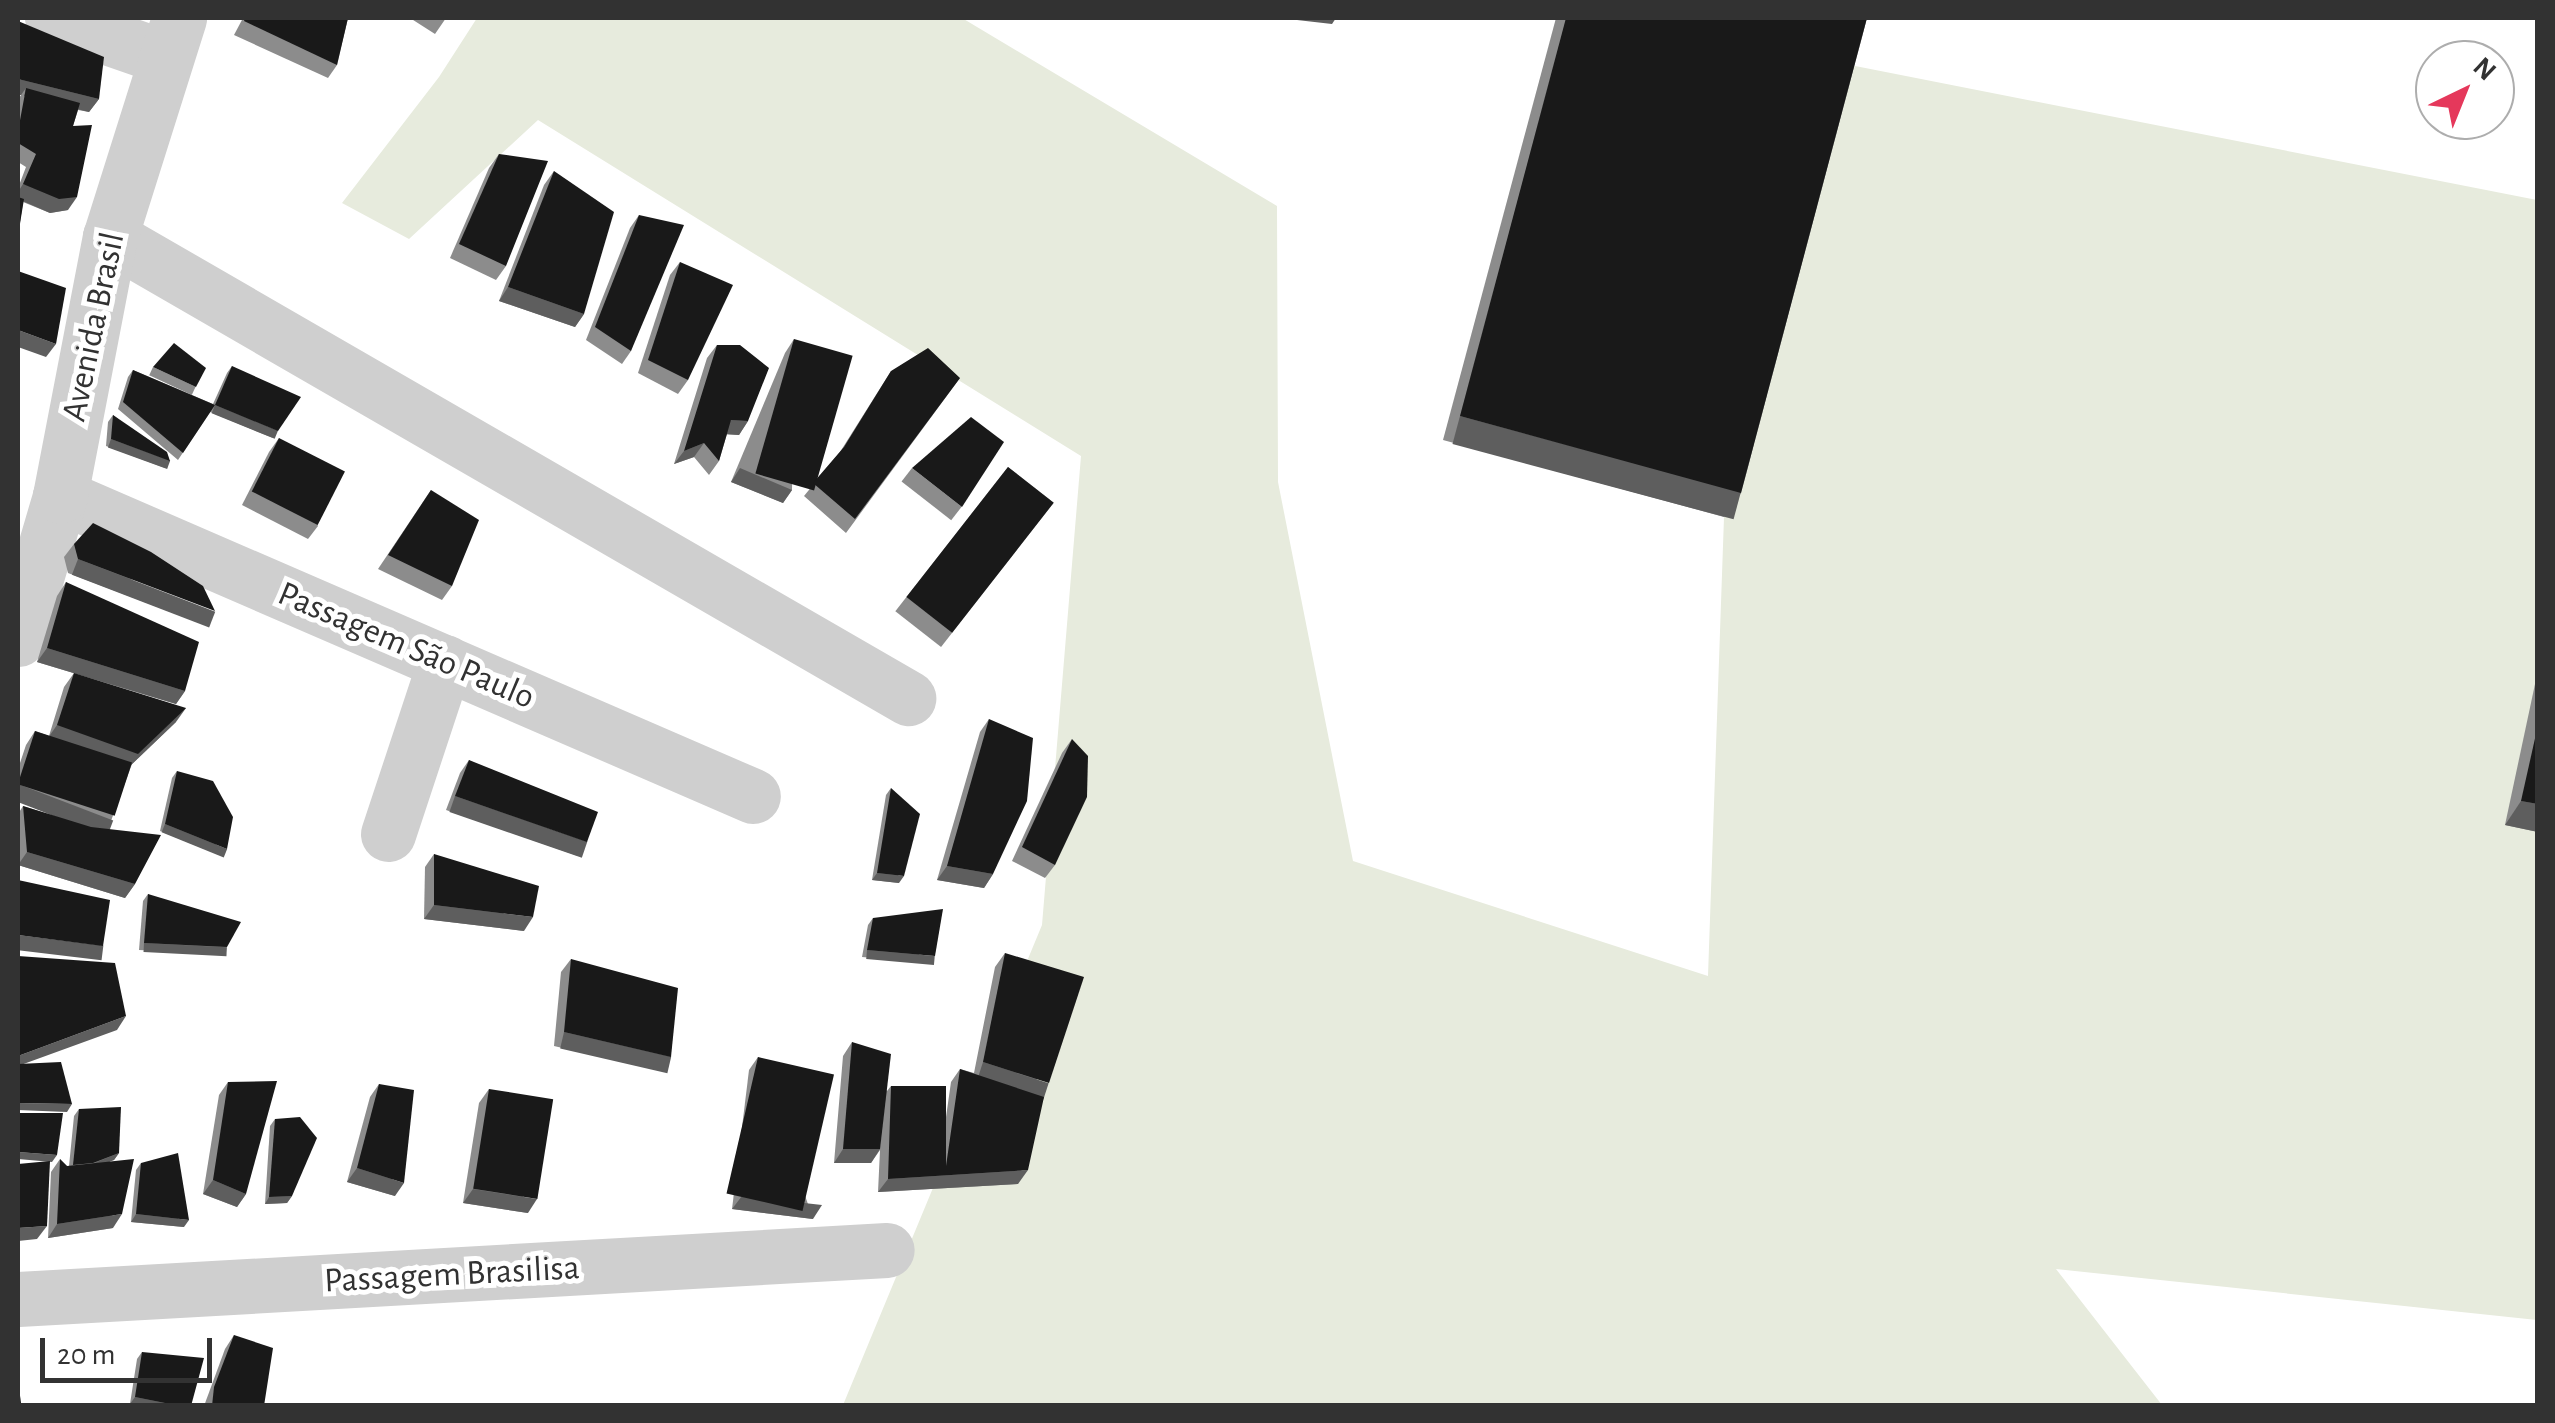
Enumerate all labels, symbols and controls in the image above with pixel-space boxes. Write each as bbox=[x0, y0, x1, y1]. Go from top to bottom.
north arrow bbox=[2415, 40, 2515, 140]
text: N bbox=[2467, 53, 2501, 86]
street label: Avenida Brasil bbox=[53, 229, 135, 425]
street label: Passagem São Paulo bbox=[271, 573, 541, 719]
street label: Passagem Brasilisa bbox=[323, 1247, 581, 1303]
scale bar bbox=[45, 1318, 218, 1380]
text: 20 m bbox=[57, 1340, 115, 1370]

